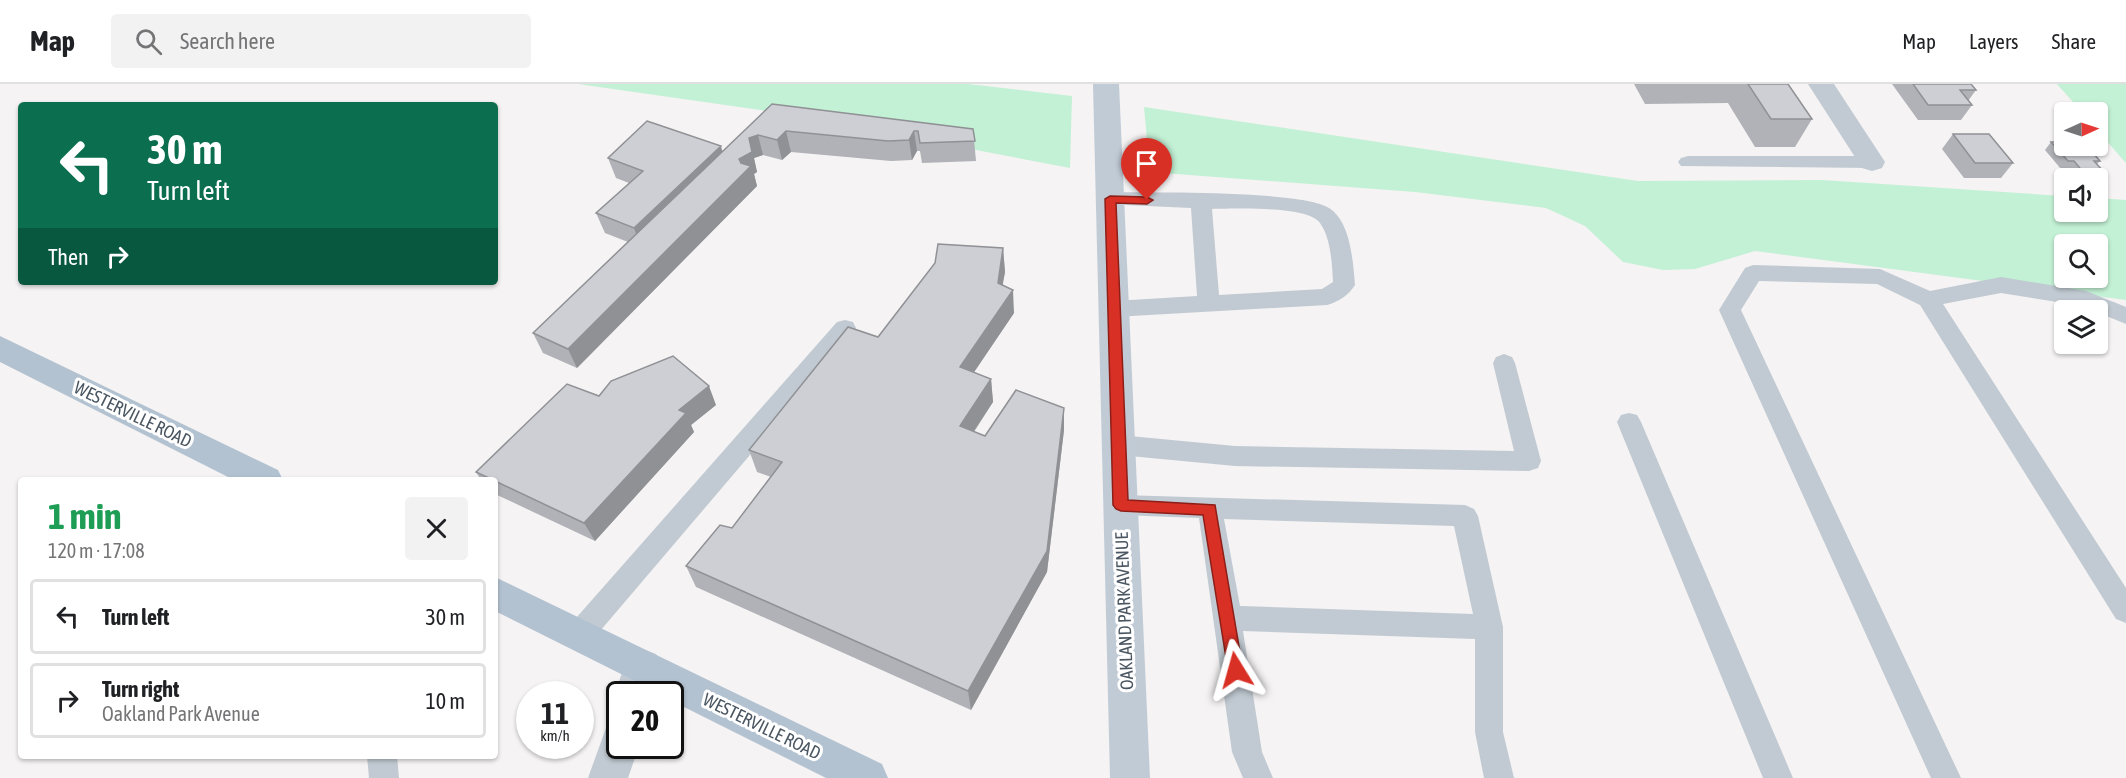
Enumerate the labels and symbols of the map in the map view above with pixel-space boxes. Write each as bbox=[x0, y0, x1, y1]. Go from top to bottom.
north arrow bbox=[2054, 102, 2108, 156]
pin bbox=[1121, 138, 1172, 200]
street label: WESTERVILLE ROAD bbox=[71, 376, 195, 452]
street label: OAKLAND PARK AVENUE bbox=[1111, 531, 1137, 690]
position arrow bbox=[1204, 638, 1268, 702]
speed limit sign: 20 bbox=[606, 681, 684, 759]
street label: WESTERVILLE ROAD bbox=[700, 688, 824, 764]

